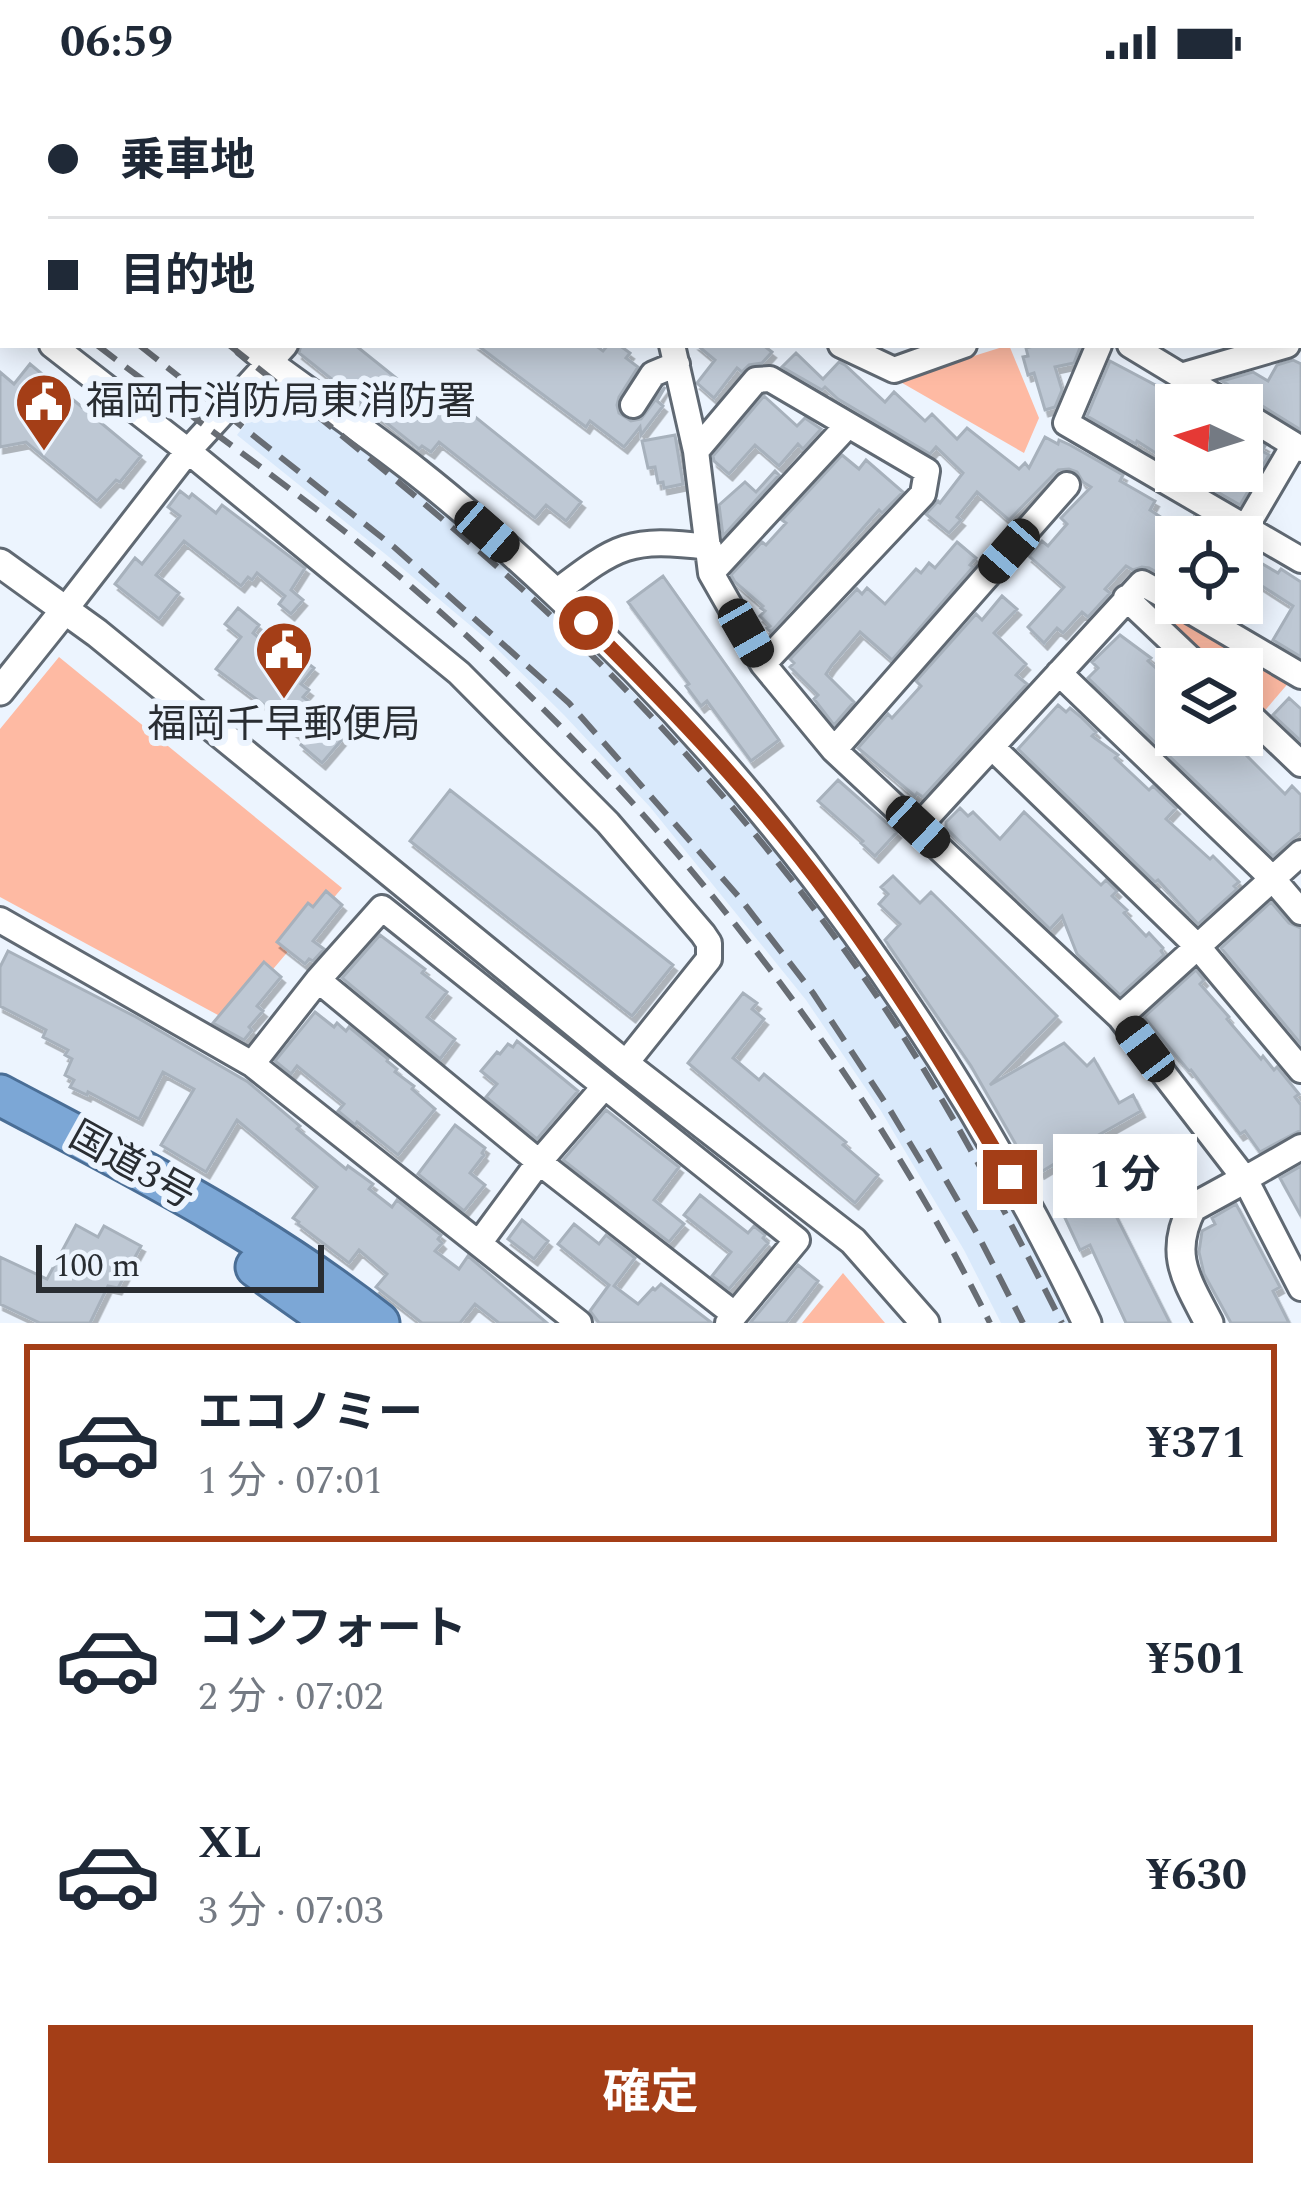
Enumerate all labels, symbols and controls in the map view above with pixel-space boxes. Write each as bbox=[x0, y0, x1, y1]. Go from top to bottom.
text: 06:59 bbox=[60, 8, 173, 77]
text: 乗車地 bbox=[120, 127, 255, 196]
text: 目的地 bbox=[120, 242, 255, 311]
public building icon: 福岡市消防局東消防署 bbox=[13, 371, 75, 453]
place label: 福岡市消防局東消防署 bbox=[86, 373, 476, 432]
north arrow bbox=[1155, 384, 1263, 492]
map controls bbox=[1155, 384, 1263, 756]
car bbox=[448, 495, 526, 569]
car bbox=[972, 512, 1046, 590]
button: locate bbox=[1155, 516, 1263, 624]
car bbox=[712, 593, 780, 673]
route start bbox=[559, 596, 613, 650]
public building icon: 福岡千早郵便局 bbox=[253, 619, 315, 701]
button: layers bbox=[1155, 648, 1263, 756]
place label: 福岡千早郵便局 bbox=[147, 696, 421, 755]
car bbox=[879, 789, 957, 865]
car bbox=[1109, 1009, 1181, 1089]
street label: 国道3号 bbox=[58, 1107, 206, 1225]
callout: 1 分 bbox=[1052, 1135, 1196, 1219]
text: 1 分 bbox=[1090, 1146, 1160, 1205]
route end bbox=[983, 1150, 1037, 1204]
scale bar bbox=[36, 1239, 324, 1292]
text: 100 m bbox=[54, 1241, 140, 1291]
text: エコノミー bbox=[198, 1379, 423, 1448]
icon: car bbox=[54, 1389, 162, 1497]
text: ¥371 bbox=[1146, 1409, 1247, 1478]
text: 1 分 · 07:01 bbox=[198, 1452, 383, 1511]
text: コンフォート bbox=[198, 1595, 467, 1664]
icon: car bbox=[54, 1605, 162, 1713]
text: ¥501 bbox=[1146, 1625, 1247, 1694]
text: 2 分 · 07:02 bbox=[198, 1668, 383, 1727]
text: XL bbox=[198, 1809, 262, 1878]
icon: car bbox=[54, 1821, 162, 1929]
text: ¥630 bbox=[1146, 1841, 1247, 1910]
text: 3 分 · 07:03 bbox=[198, 1882, 383, 1941]
button: 確定 bbox=[48, 2025, 1253, 2163]

